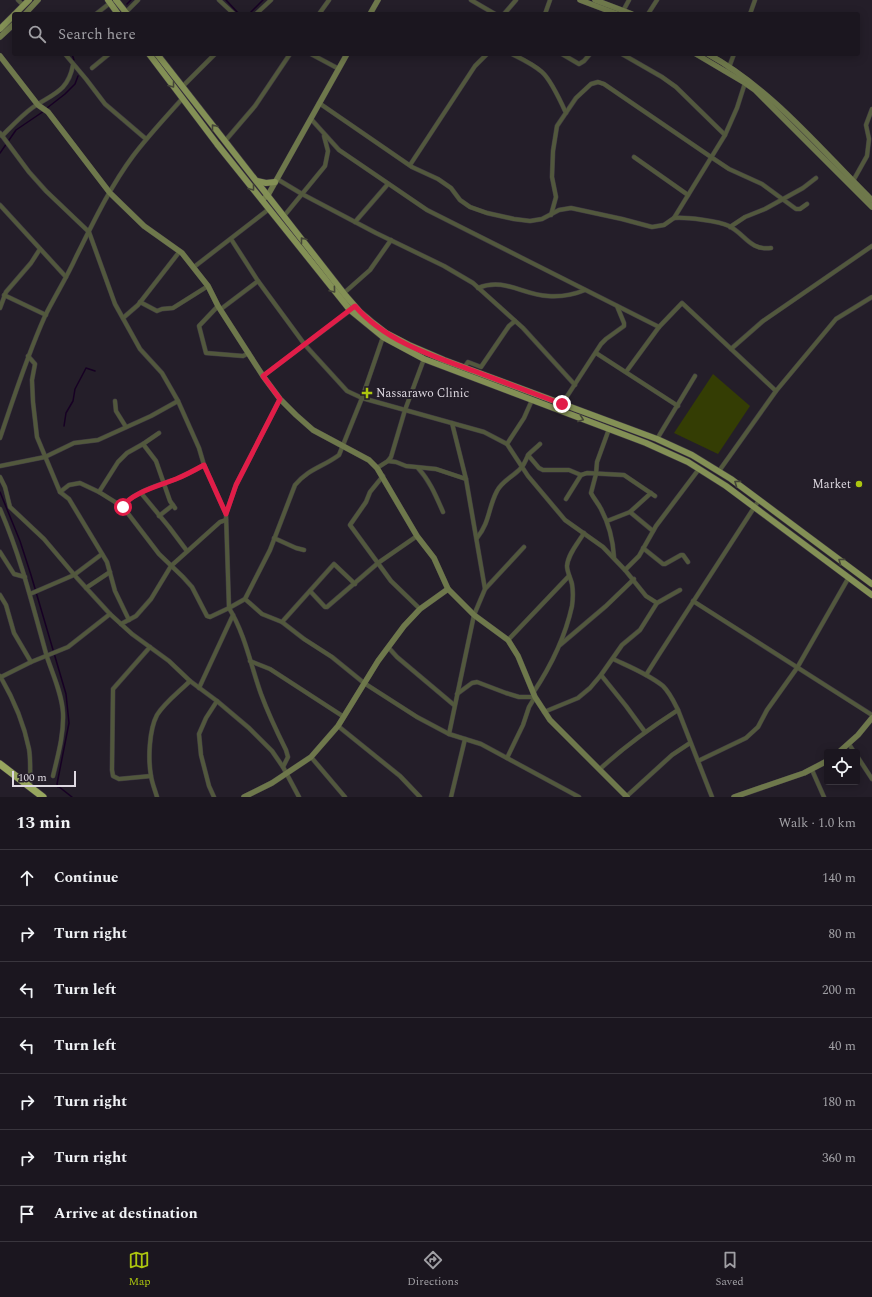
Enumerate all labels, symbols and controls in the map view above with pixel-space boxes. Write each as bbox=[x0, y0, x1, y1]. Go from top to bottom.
search box bbox=[12, 12, 860, 56]
icon: search bbox=[26, 23, 48, 45]
text: Search here bbox=[58, 23, 136, 46]
one-way arrow bbox=[168, 81, 175, 88]
one-way arrow bbox=[211, 124, 218, 131]
one-way arrow bbox=[248, 183, 255, 190]
one-way arrow bbox=[300, 237, 307, 244]
one-way arrow bbox=[329, 285, 336, 292]
place label: Nassarawo Clinic bbox=[376, 384, 469, 403]
marker: Nassarawo Clinic bbox=[361, 387, 373, 399]
route end bbox=[553, 395, 571, 413]
one-way arrow bbox=[578, 415, 585, 423]
place label: Market bbox=[812, 475, 851, 494]
marker: Market bbox=[854, 479, 864, 489]
one-way arrow bbox=[734, 481, 741, 488]
route start bbox=[114, 498, 132, 516]
one-way arrow bbox=[838, 559, 845, 566]
map controls bbox=[824, 749, 860, 785]
button: locate bbox=[824, 749, 860, 785]
scale bar bbox=[12, 769, 76, 788]
text: 100 m bbox=[18, 769, 47, 786]
text: 13 min bbox=[16, 810, 71, 836]
text: Walk · 1.0 km bbox=[778, 813, 856, 833]
text: Continue bbox=[54, 866, 119, 889]
icon: ahead bbox=[16, 867, 38, 889]
text: 140 m bbox=[822, 868, 856, 888]
text: Turn right bbox=[54, 922, 127, 945]
icon: right bbox=[16, 923, 38, 945]
text: 80 m bbox=[829, 924, 856, 944]
text: Turn left bbox=[54, 978, 116, 1001]
icon: left bbox=[16, 979, 38, 1001]
text: 200 m bbox=[822, 980, 856, 1000]
text: Turn left bbox=[54, 1034, 116, 1057]
icon: left bbox=[16, 1035, 38, 1057]
text: 40 m bbox=[829, 1036, 856, 1056]
text: Turn right bbox=[54, 1090, 127, 1113]
icon: right bbox=[16, 1091, 38, 1113]
text: 180 m bbox=[822, 1092, 856, 1112]
text: Turn right bbox=[54, 1146, 127, 1169]
icon: right bbox=[16, 1147, 38, 1169]
text: 360 m bbox=[822, 1148, 856, 1168]
text: Arrive at destination bbox=[54, 1202, 198, 1225]
icon: arrive bbox=[16, 1203, 38, 1225]
tab: Map bbox=[128, 1249, 151, 1290]
tab: Directions bbox=[407, 1249, 459, 1290]
tab: Saved bbox=[715, 1249, 744, 1290]

